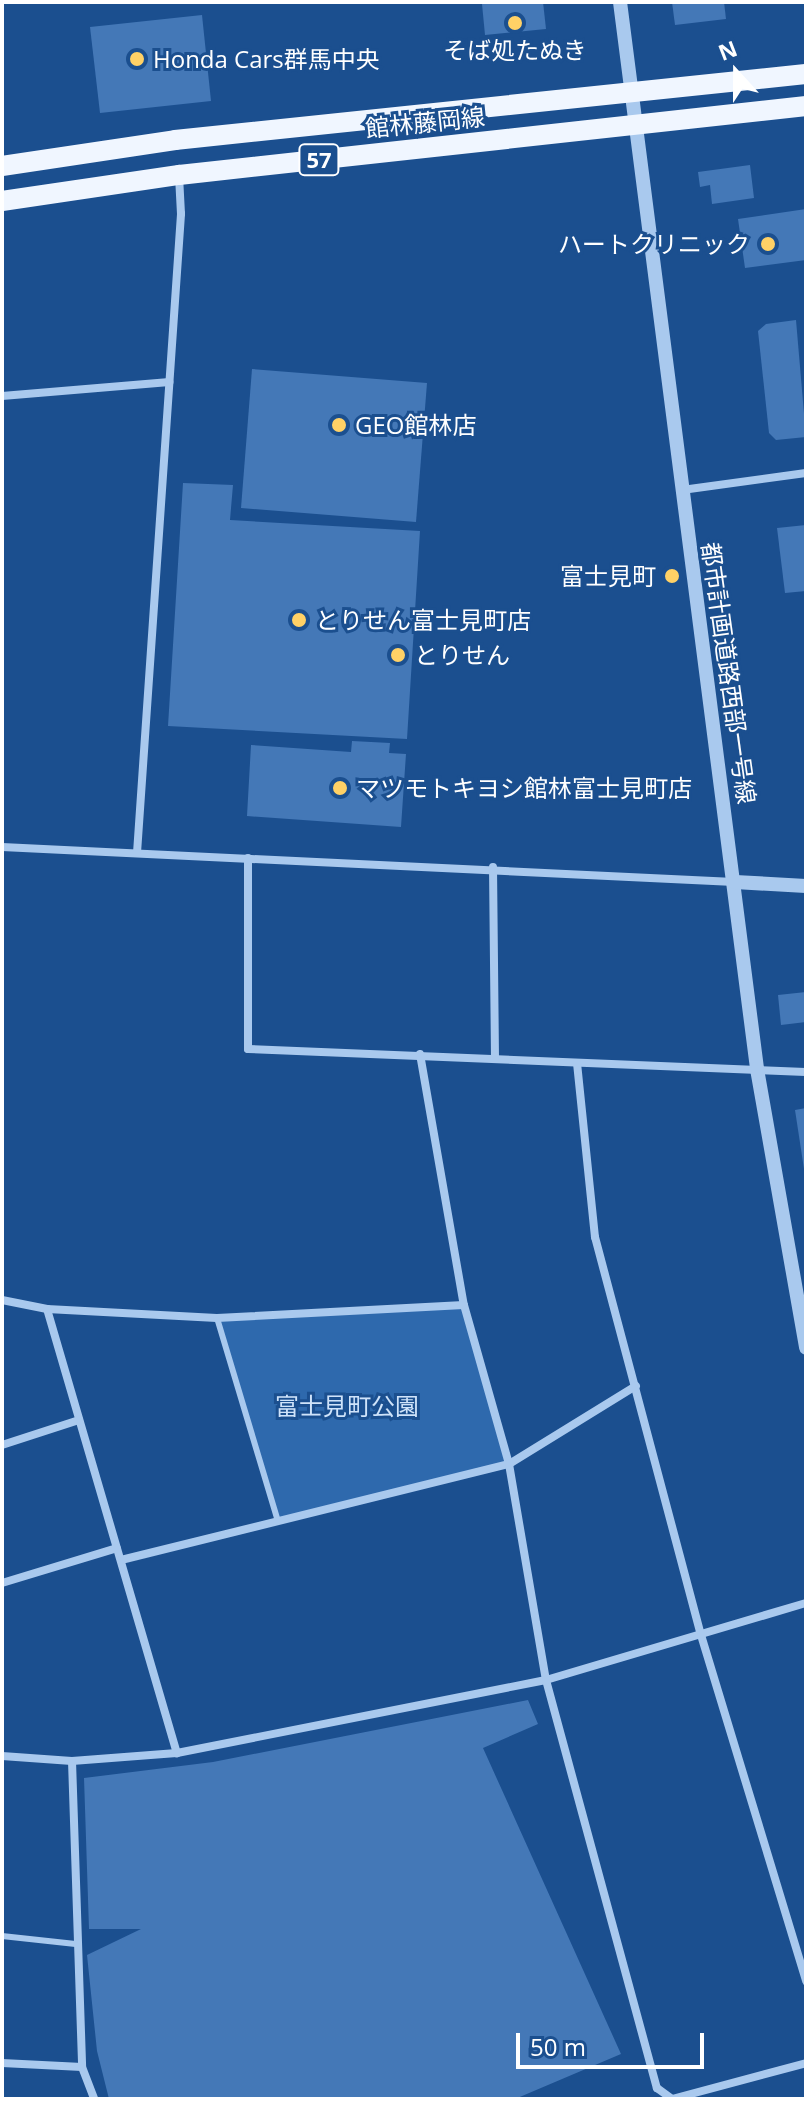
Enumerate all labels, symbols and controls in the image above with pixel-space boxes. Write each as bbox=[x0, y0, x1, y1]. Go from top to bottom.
marker: そば処たぬき bbox=[506, 14, 524, 32]
north arrow bbox=[696, 32, 776, 112]
text: N bbox=[714, 32, 741, 67]
place label: そば処たぬき bbox=[443, 36, 587, 64]
place label: Honda Cars群馬中央 bbox=[153, 45, 380, 73]
marker: Honda Cars群馬中央 bbox=[128, 50, 146, 68]
street label: 館林藤岡線 bbox=[364, 101, 486, 143]
road number: 57 bbox=[297, 142, 341, 178]
place label: ハートクリニック bbox=[558, 230, 750, 258]
marker: ハートクリニック bbox=[757, 233, 779, 255]
place label: GEO館林店 bbox=[355, 411, 476, 439]
marker: GEO館林店 bbox=[330, 416, 348, 434]
street label: 都市計画道路西部一号線 bbox=[696, 540, 762, 806]
place label: 富士見町 bbox=[560, 562, 656, 590]
marker: 富士見町 bbox=[663, 567, 681, 585]
place label: とりせん富士見町店 bbox=[315, 606, 531, 634]
marker: とりせん富士見町店 bbox=[290, 611, 308, 629]
place label: とりせん bbox=[414, 641, 510, 669]
marker: とりせん bbox=[389, 646, 407, 664]
place label: マツモトキヨシ館林富士見町店 bbox=[356, 774, 692, 802]
marker: マツモトキヨシ館林富士見町店 bbox=[331, 779, 349, 797]
park label: 富士見町公園 bbox=[275, 1392, 419, 1420]
scale bar bbox=[520, 2017, 708, 2067]
text: 50 m bbox=[530, 2030, 586, 2063]

